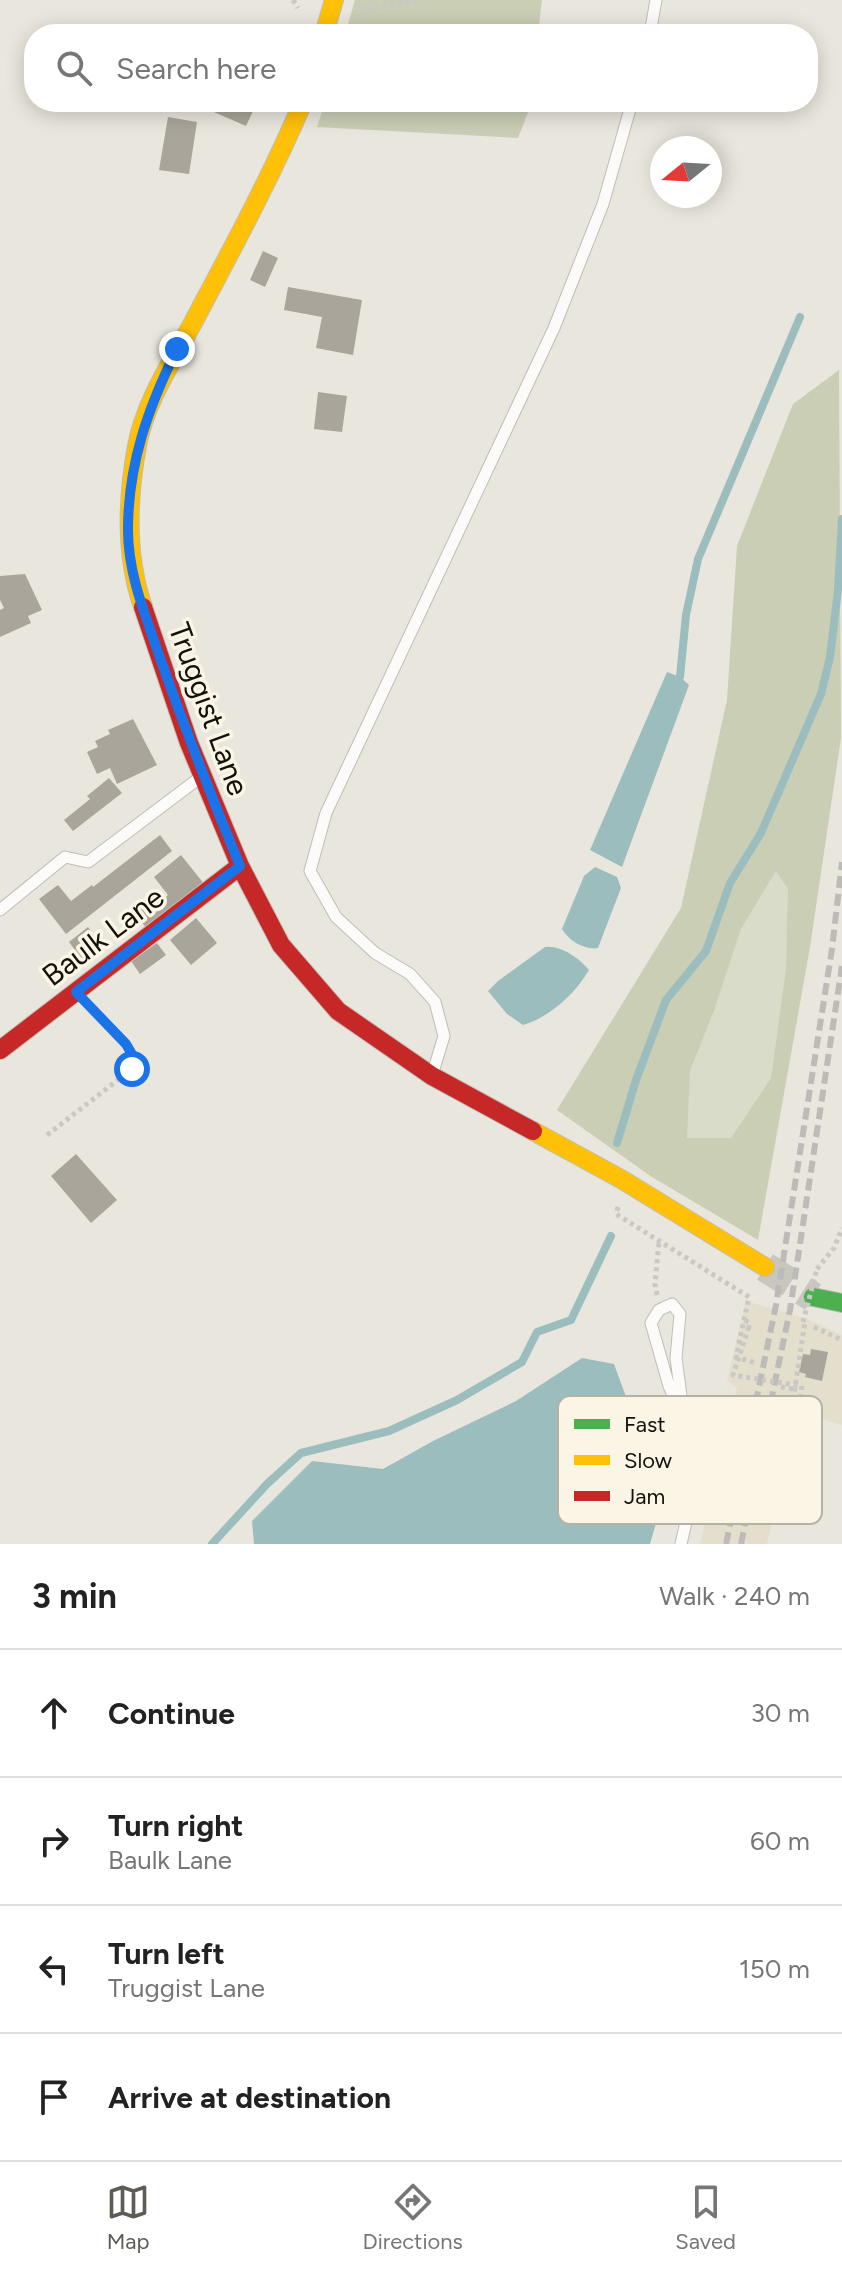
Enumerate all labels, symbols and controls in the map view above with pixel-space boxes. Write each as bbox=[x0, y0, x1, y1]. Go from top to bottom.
search box bbox=[24, 24, 818, 112]
icon: search bbox=[52, 46, 96, 90]
text: Search here bbox=[116, 50, 276, 87]
north arrow bbox=[650, 136, 722, 208]
route end bbox=[159, 331, 195, 367]
street label: Truggist Lane bbox=[161, 618, 257, 800]
street label: Baulk Lane bbox=[35, 878, 171, 994]
route start bbox=[114, 1051, 150, 1087]
legend bbox=[558, 1396, 822, 1524]
text: Fast bbox=[624, 1411, 666, 1438]
text: Slow bbox=[624, 1447, 673, 1474]
text: Jam bbox=[624, 1483, 665, 1510]
text: 3 min bbox=[32, 1576, 117, 1617]
text: Walk · 240 m bbox=[659, 1580, 810, 1612]
icon: ahead bbox=[32, 1691, 76, 1735]
text: Continue bbox=[108, 1695, 235, 1732]
text: 30 m bbox=[751, 1697, 810, 1729]
text: Turn right bbox=[108, 1807, 243, 1844]
icon: right bbox=[32, 1819, 76, 1863]
text: 60 m bbox=[750, 1825, 810, 1857]
text: Baulk Lane bbox=[108, 1844, 232, 1876]
text: Turn left bbox=[108, 1935, 225, 1972]
icon: left bbox=[32, 1947, 76, 1991]
text: 150 m bbox=[739, 1953, 810, 1985]
text: Truggist Lane bbox=[108, 1972, 265, 2004]
icon: arrive bbox=[32, 2075, 76, 2119]
text: Arrive at destination bbox=[108, 2079, 391, 2116]
tab: Map bbox=[106, 2180, 150, 2255]
tab: Directions bbox=[363, 2180, 463, 2255]
tab: Saved bbox=[675, 2180, 736, 2255]

